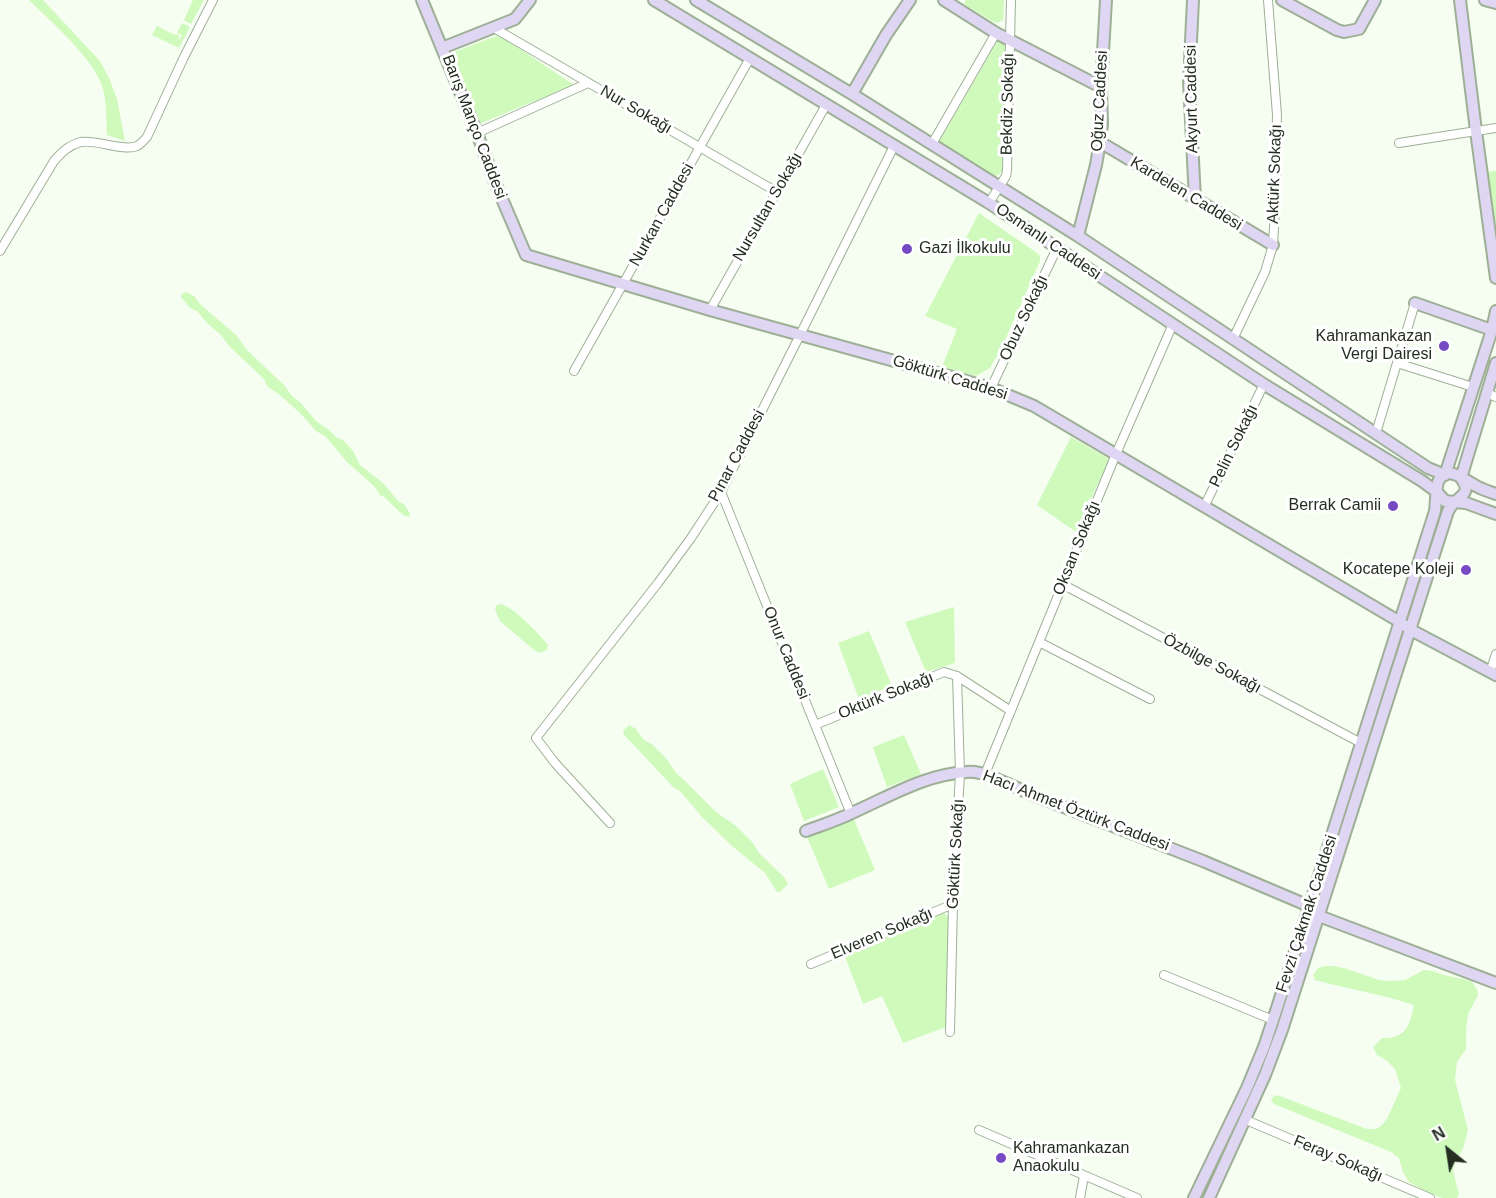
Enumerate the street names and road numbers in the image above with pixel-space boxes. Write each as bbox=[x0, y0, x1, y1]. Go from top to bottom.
street label: Akyurt Caddesi bbox=[1181, 45, 1203, 153]
street label: Oğuz Caddesi bbox=[1088, 50, 1112, 152]
street label: Barış Manço Caddesi bbox=[438, 52, 510, 202]
street label: Bekdiz Sokağı bbox=[998, 53, 1018, 155]
street label: Nur Sokağı bbox=[597, 82, 675, 138]
street label: Aktürk Sokağı bbox=[1264, 124, 1286, 224]
street label: Nursultan Sokağı bbox=[729, 149, 807, 265]
street label: Kardelen Caddesi bbox=[1127, 153, 1245, 235]
street label: Nurkan Caddesi bbox=[626, 160, 698, 270]
street label: Osmanlı Caddesi bbox=[992, 200, 1104, 284]
street label: Obuz Sokağı bbox=[996, 272, 1052, 364]
street label: Göktürk Caddesi bbox=[890, 351, 1010, 405]
street label: Pelin Sokağı bbox=[1206, 401, 1262, 491]
street label: Pınar Caddesi bbox=[705, 407, 769, 505]
street label: Oksan Sokağı bbox=[1049, 498, 1105, 598]
street label: Onur Caddesi bbox=[759, 604, 813, 702]
street label: Özbilge Sokağı bbox=[1160, 630, 1264, 698]
street label: Oktürk Sokağı bbox=[835, 668, 937, 724]
street label: Hacı Ahmet Öztürk Caddesi bbox=[980, 767, 1172, 855]
street label: Göktürk Sokağı bbox=[944, 798, 968, 910]
street label: Fevzi Çakmak Caddesi bbox=[1272, 833, 1342, 995]
street label: Elveren Sokağı bbox=[828, 904, 936, 964]
street label: Feray Sokağı bbox=[1290, 1132, 1386, 1186]

